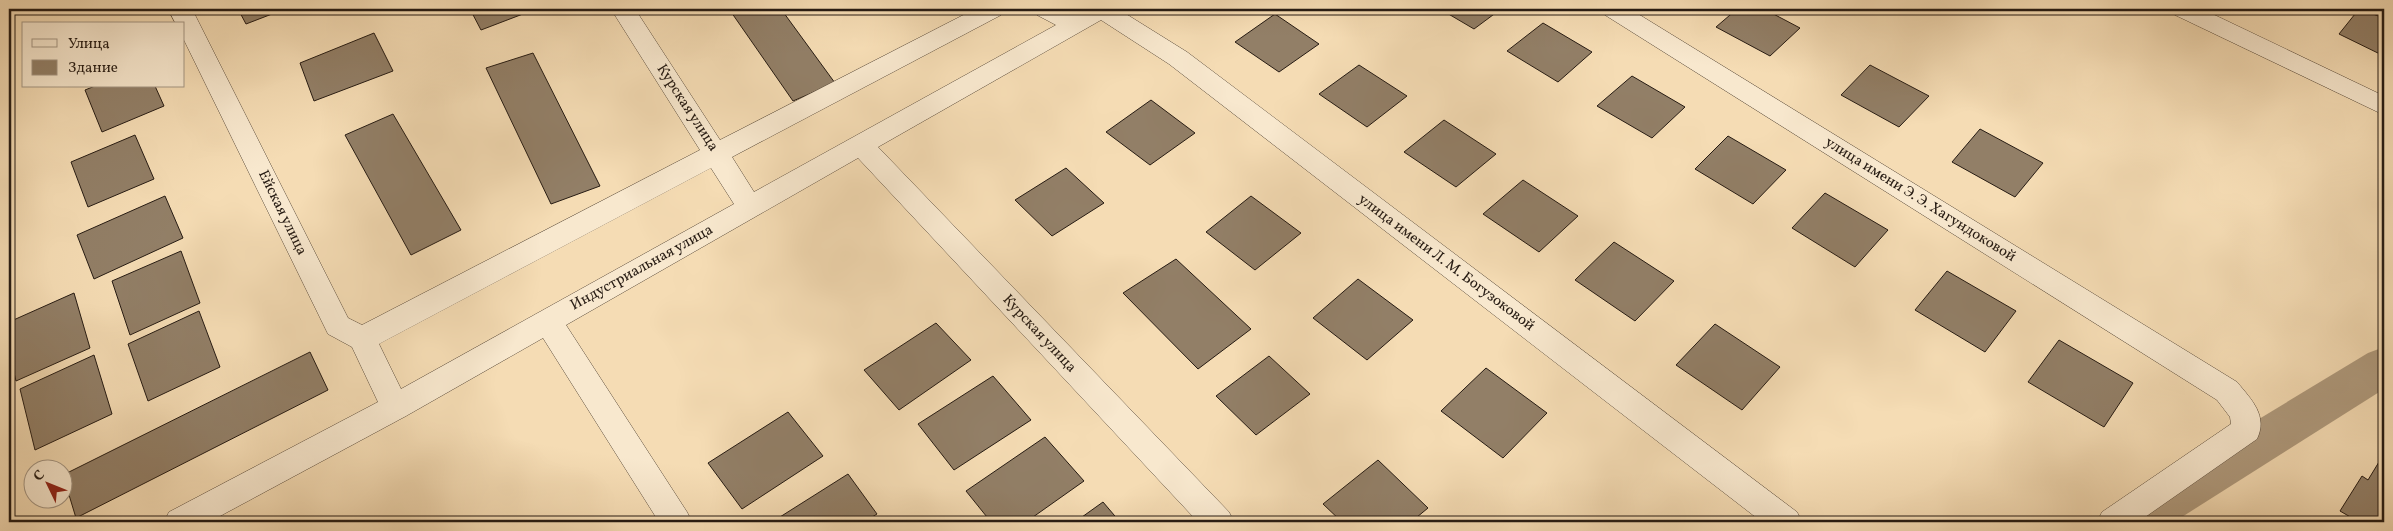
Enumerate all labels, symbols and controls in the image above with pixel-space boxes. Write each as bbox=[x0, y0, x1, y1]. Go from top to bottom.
legend bbox=[22, 22, 185, 88]
text: Улица bbox=[68, 34, 110, 55]
text: Здание bbox=[68, 58, 118, 79]
street label: Курская улица bbox=[651, 60, 723, 156]
street label: улица имени Э. Э. Хагундоковой bbox=[1820, 132, 2020, 268]
street label: Ейская улица bbox=[252, 167, 312, 259]
street label: улица имени Л. М. Богузоковой bbox=[1353, 189, 1539, 337]
street label: Индустриальная улица bbox=[567, 220, 717, 316]
street label: Курская улица bbox=[997, 290, 1081, 378]
north arrow bbox=[22, 458, 72, 508]
text: С bbox=[30, 466, 50, 486]

